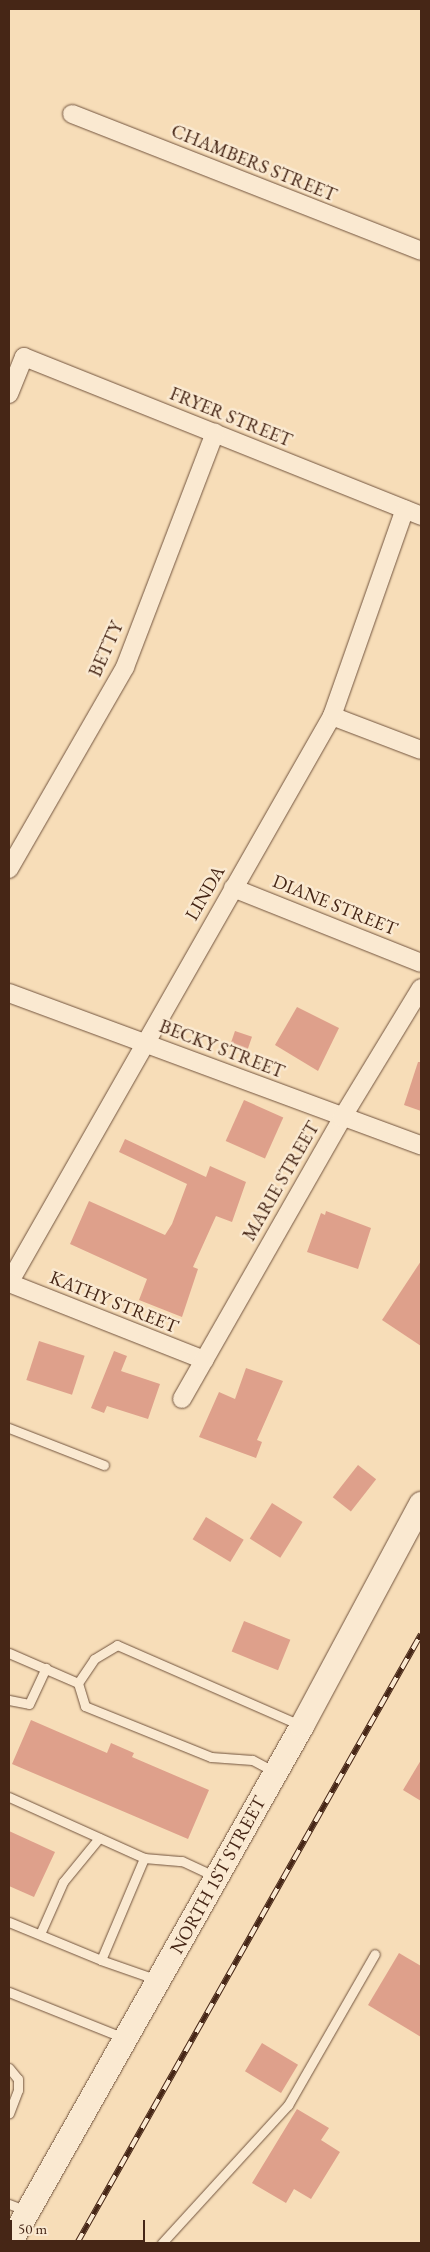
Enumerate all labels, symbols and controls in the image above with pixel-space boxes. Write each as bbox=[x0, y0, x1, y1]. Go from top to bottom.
street label: CHAMBERS STREET bbox=[168, 119, 340, 207]
street label: FRYER STREET bbox=[166, 382, 296, 452]
street label: BETTY bbox=[84, 618, 128, 680]
street label: LINDA bbox=[180, 862, 230, 924]
street label: DIANE STREET bbox=[269, 870, 401, 940]
street label: BECKY STREET bbox=[156, 1015, 288, 1083]
street label: MARIE STREET bbox=[238, 1117, 324, 1245]
street label: KATHY STREET bbox=[46, 1266, 182, 1338]
street label: NORTH 1ST STREET bbox=[165, 1792, 271, 1958]
scale bar bbox=[12, 2210, 148, 2242]
text: 50 m bbox=[18, 2219, 47, 2238]

